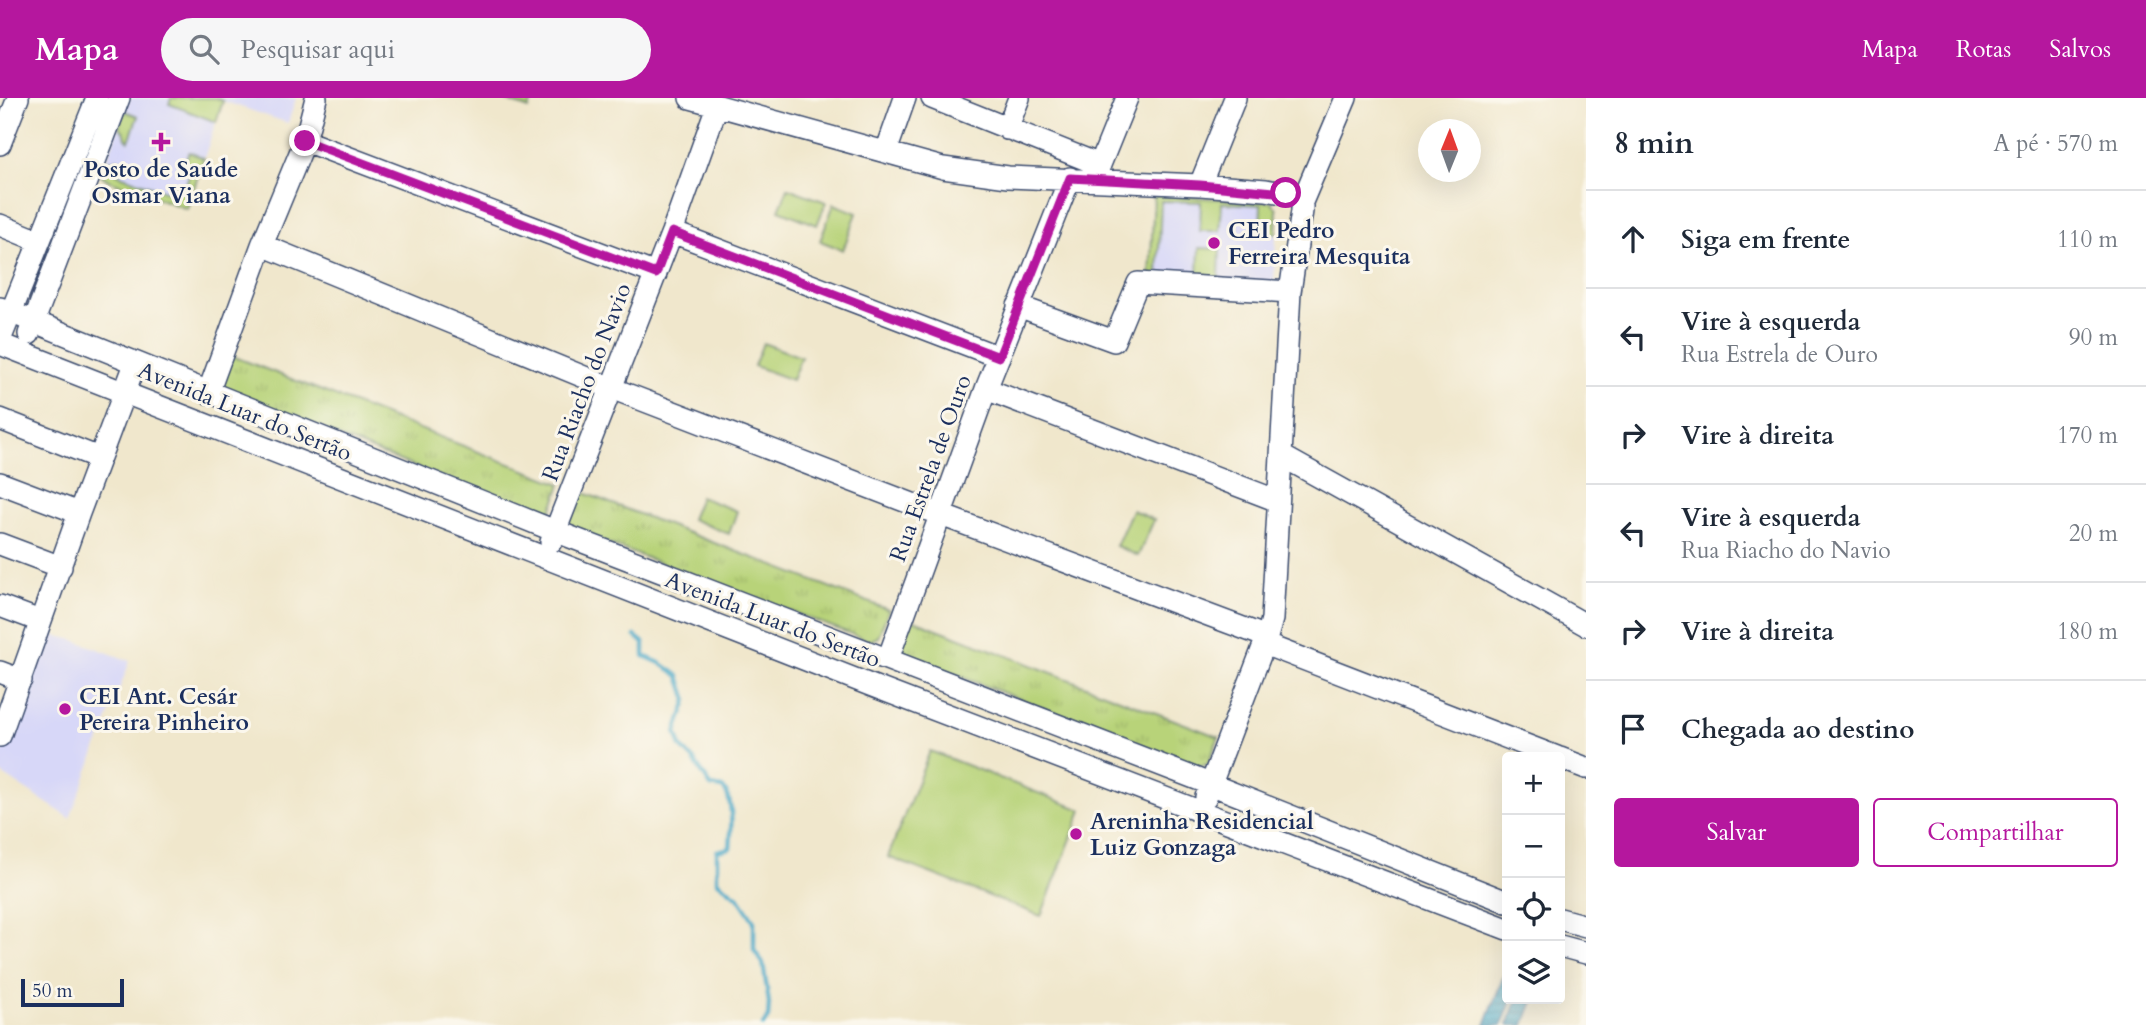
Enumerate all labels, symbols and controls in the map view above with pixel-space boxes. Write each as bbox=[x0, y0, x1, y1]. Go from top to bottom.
search box bbox=[161, 18, 651, 81]
text: Mapa bbox=[35, 27, 119, 72]
icon: search bbox=[185, 30, 223, 68]
text: Pesquisar aqui bbox=[241, 32, 395, 67]
text: Mapa bbox=[1862, 33, 1918, 66]
text: Rotas bbox=[1956, 33, 2011, 66]
text: Salvos bbox=[2049, 33, 2111, 66]
north arrow bbox=[1418, 119, 1481, 182]
text: 8 min bbox=[1614, 123, 1694, 164]
route end bbox=[289, 125, 320, 156]
text: A pé · 570 m bbox=[1994, 128, 2118, 159]
marker: Posto de Saúde Osmar Viana bbox=[151, 132, 171, 152]
place label: Posto de Saúde Osmar Viana bbox=[84, 154, 238, 211]
route start bbox=[1270, 177, 1301, 208]
place label: CEI Pedro Ferreira Mesquita bbox=[1228, 215, 1411, 272]
icon: ahead bbox=[1614, 220, 1652, 258]
text: Siga em frente bbox=[1681, 222, 1850, 257]
text: 110 m bbox=[2057, 224, 2118, 255]
marker: CEI Pedro Ferreira Mesquita bbox=[1206, 235, 1222, 251]
street label: Rua Riacho do Navio bbox=[534, 279, 639, 486]
text: Vire à esquerda bbox=[1681, 304, 1861, 339]
icon: left bbox=[1614, 318, 1652, 356]
text: 90 m bbox=[2069, 322, 2118, 353]
text: Rua Estrela de Ouro bbox=[1681, 339, 1878, 370]
street label: Avenida Luar do Sertão bbox=[133, 354, 356, 469]
street label: Rua Estrela de Ouro bbox=[882, 370, 979, 566]
icon: right bbox=[1614, 416, 1652, 454]
text: Vire à direita bbox=[1681, 418, 1834, 453]
text: 170 m bbox=[2057, 420, 2118, 451]
text: Vire à esquerda bbox=[1681, 500, 1861, 535]
icon: left bbox=[1614, 514, 1652, 552]
text: 20 m bbox=[2069, 518, 2118, 549]
text: Rua Riacho do Navio bbox=[1681, 535, 1891, 566]
street label: Avenida Luar do Sertão bbox=[661, 564, 885, 675]
icon: right bbox=[1614, 612, 1652, 650]
text: Vire à direita bbox=[1681, 614, 1834, 649]
text: 180 m bbox=[2057, 616, 2118, 647]
place label: CEI Ant. Cesár Pereira Pinheiro bbox=[79, 681, 249, 738]
marker: CEI Ant. Cesár Pereira Pinheiro bbox=[57, 701, 73, 717]
icon: arrive bbox=[1614, 710, 1652, 748]
text: Chegada ao destino bbox=[1681, 712, 1914, 747]
map controls bbox=[1502, 752, 1565, 1004]
button: + bbox=[1502, 752, 1565, 815]
button: Salvar bbox=[1614, 798, 1859, 867]
button: Compartilhar bbox=[1873, 798, 2118, 867]
place label: Areninha Residencial Luiz Gonzaga bbox=[1090, 806, 1314, 863]
button: − bbox=[1502, 815, 1565, 878]
marker: Areninha Residencial Luiz Gonzaga bbox=[1068, 826, 1084, 842]
button: locate bbox=[1502, 878, 1565, 941]
button: layers bbox=[1502, 941, 1565, 1004]
scale bar bbox=[21, 976, 124, 1008]
text: 50 m bbox=[32, 978, 73, 1004]

